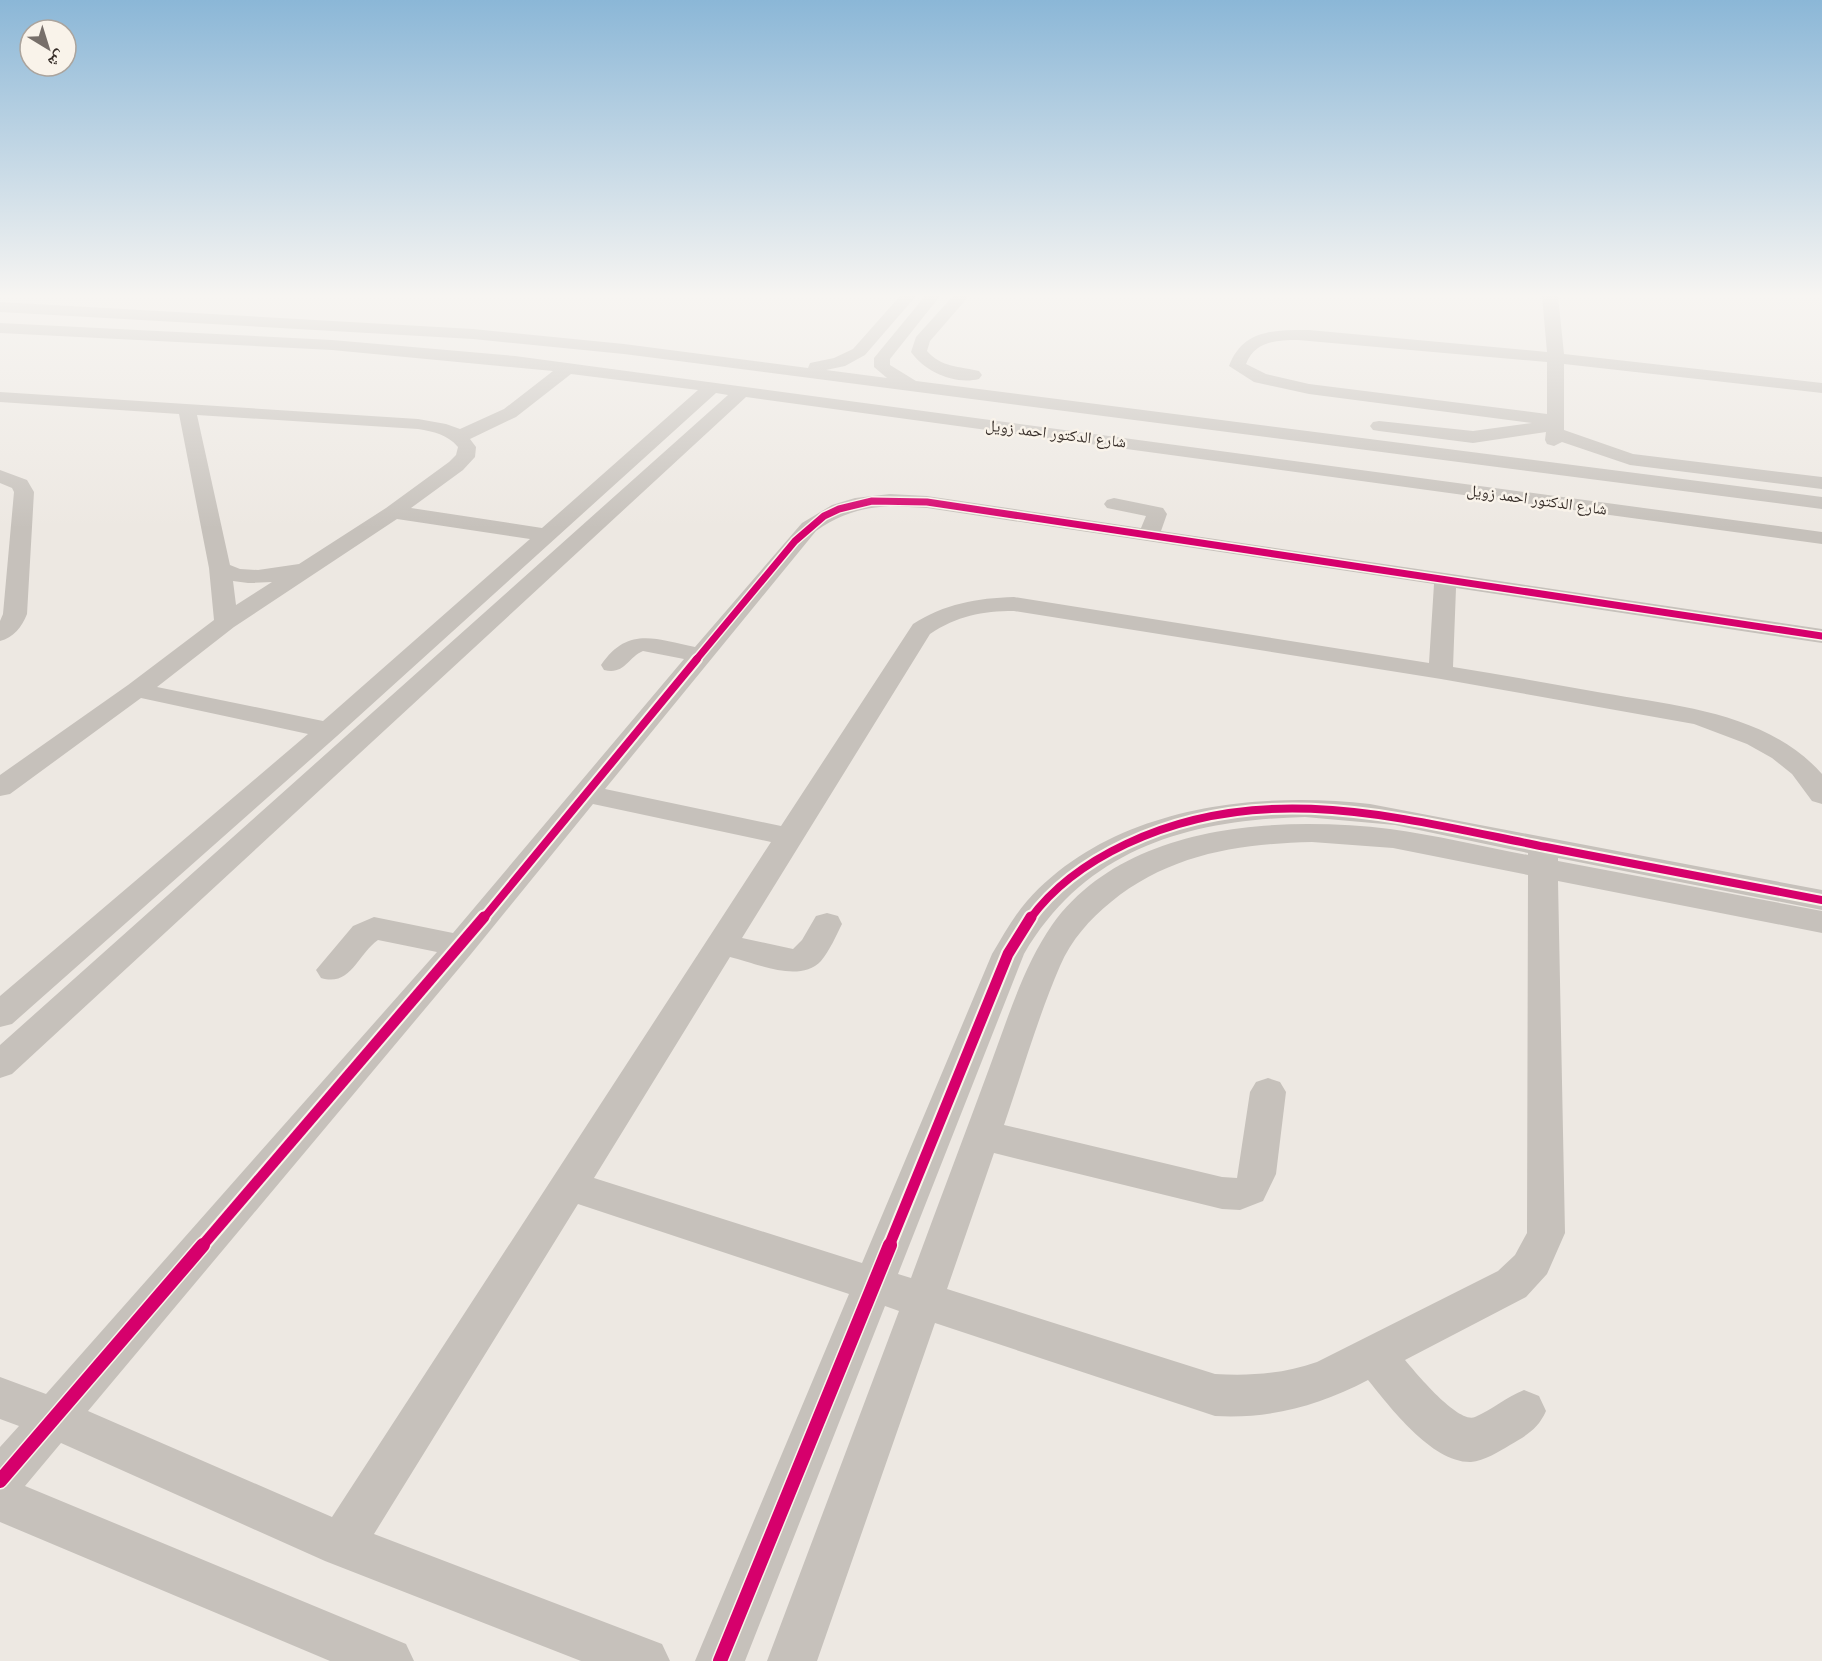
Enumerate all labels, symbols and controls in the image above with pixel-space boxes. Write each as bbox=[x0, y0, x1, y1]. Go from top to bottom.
north arrow bbox=[18, 18, 78, 78]
text: ش bbox=[44, 47, 69, 71]
street label: شارع الدكتور احمد زويل bbox=[984, 416, 1127, 453]
street label: شارع الدكتور احمد زويل bbox=[1465, 481, 1608, 520]

